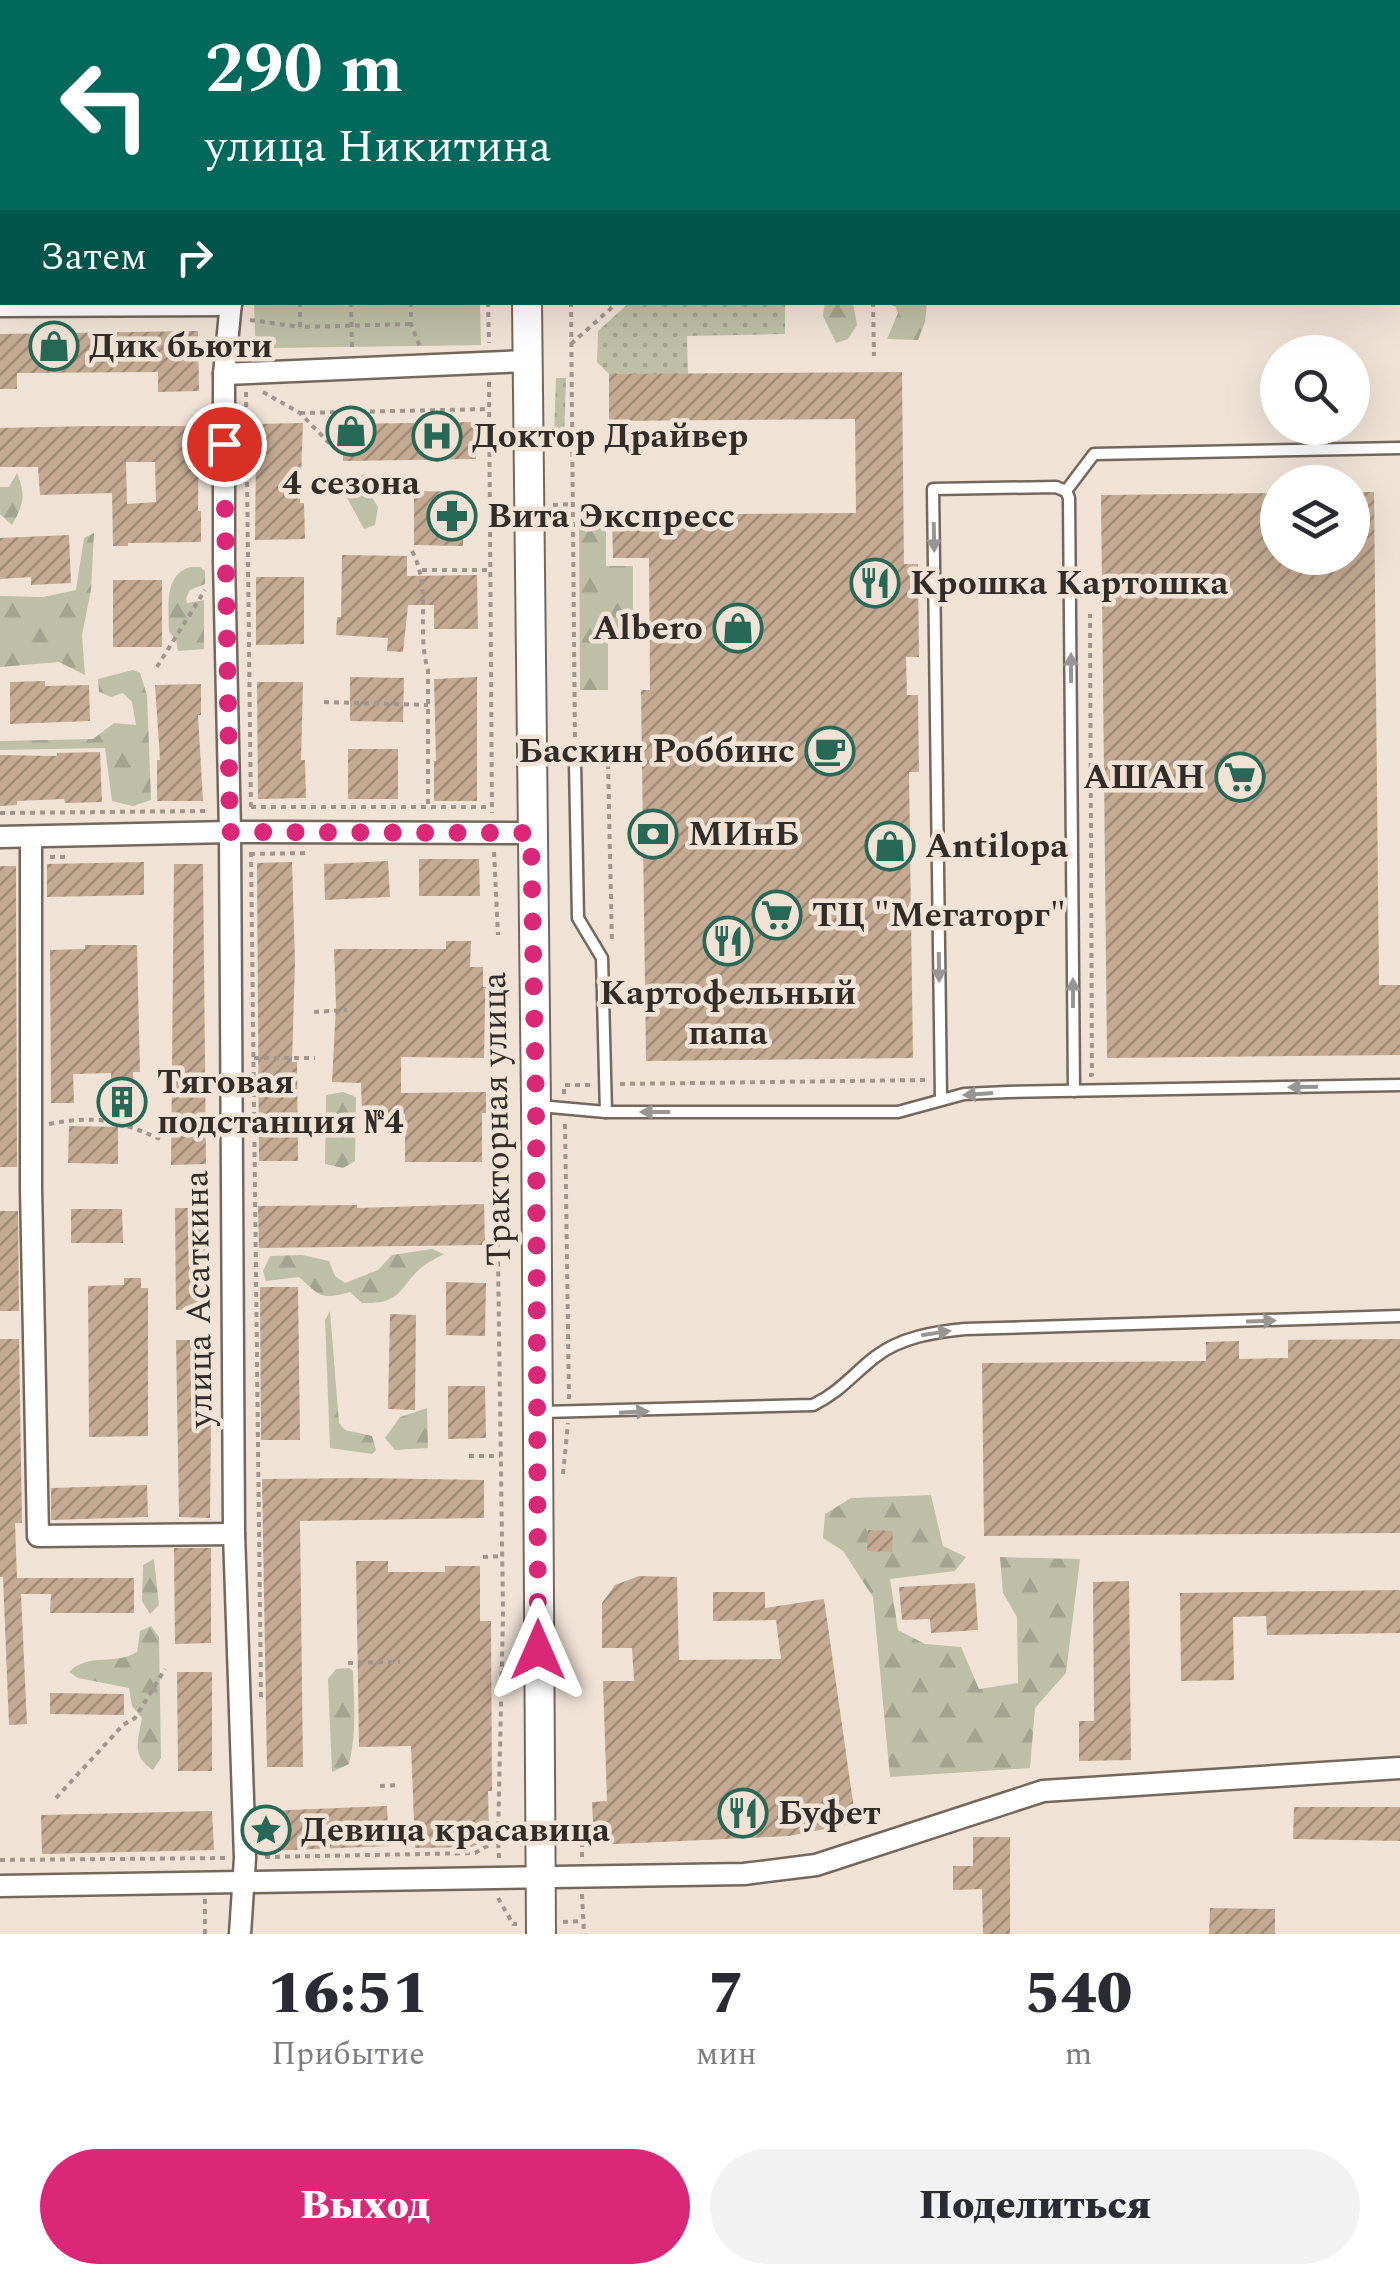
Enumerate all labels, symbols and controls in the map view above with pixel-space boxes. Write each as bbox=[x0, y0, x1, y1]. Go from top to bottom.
text: 290 m bbox=[205, 17, 403, 123]
icon: left bbox=[40, 40, 170, 170]
text: улица Никитина bbox=[205, 113, 551, 182]
text: Затем bbox=[40, 229, 147, 287]
icon: right bbox=[167, 230, 222, 285]
shop icon: Дик бьюти bbox=[28, 320, 80, 372]
place label: Дик бьюти bbox=[89, 320, 273, 373]
map controls bbox=[1260, 335, 1370, 575]
button: search bbox=[1260, 335, 1370, 445]
pin bbox=[182, 402, 267, 487]
shop icon: 4 сезона bbox=[325, 405, 377, 457]
hospital icon: Доктор Драйвер bbox=[411, 410, 463, 462]
place label: Доктор Драйвер bbox=[472, 410, 748, 463]
icon: arrive bbox=[197, 417, 252, 472]
place label: 4 сезона bbox=[282, 457, 420, 510]
button: layers bbox=[1260, 465, 1370, 575]
pharmacy icon: Вита Экспресс bbox=[426, 490, 478, 542]
place label: Вита Экспресс bbox=[487, 490, 735, 543]
one-way arrow bbox=[926, 521, 942, 553]
restaurant icon: Крошка Картошка bbox=[849, 557, 901, 609]
place label: Крошка Картошка bbox=[910, 557, 1229, 610]
place label: Albero bbox=[592, 602, 703, 655]
shop icon: Albero bbox=[712, 602, 764, 654]
one-way arrow bbox=[1062, 652, 1078, 684]
place label: Баскин Роббинс bbox=[518, 725, 795, 778]
cafe icon: Баскин Роббинс bbox=[804, 725, 856, 777]
place label: АШАН bbox=[1083, 751, 1205, 804]
supermarket icon: АШАН bbox=[1214, 751, 1266, 803]
bank icon: МИнБ bbox=[627, 808, 679, 860]
place label: МИнБ bbox=[688, 808, 799, 861]
shop icon: Antilopa bbox=[864, 820, 916, 872]
place label: Antilopa bbox=[925, 820, 1068, 873]
supermarket icon: ТЦ "Мегаторг" bbox=[751, 889, 803, 941]
place label: ТЦ "Мегаторг" bbox=[812, 889, 1066, 942]
restaurant icon: Картофельный папа bbox=[702, 915, 754, 967]
one-way arrow bbox=[932, 951, 948, 983]
place label: Картофельный папа bbox=[600, 967, 856, 1060]
street label: Тракторная улица bbox=[468, 971, 526, 1267]
one-way arrow bbox=[1065, 977, 1081, 1009]
place label: Тяговая подстанция №4 bbox=[157, 1056, 404, 1149]
building icon: Тяговая подстанция №4 bbox=[96, 1076, 148, 1128]
one-way arrow bbox=[1286, 1079, 1318, 1095]
one-way arrow bbox=[961, 1086, 993, 1102]
one-way arrow bbox=[639, 1104, 671, 1120]
street label: улица Асаткина bbox=[170, 1169, 228, 1430]
one-way arrow bbox=[1245, 1312, 1277, 1328]
one-way arrow bbox=[921, 1325, 953, 1340]
one-way arrow bbox=[619, 1404, 651, 1420]
position arrow bbox=[486, 1598, 590, 1702]
restaurant icon: Буфет bbox=[717, 1787, 769, 1839]
place label: Буфет bbox=[778, 1787, 881, 1840]
place icon: Девица красавица bbox=[240, 1804, 292, 1856]
place label: Девица красавица bbox=[301, 1804, 610, 1857]
text: 16:51 bbox=[268, 1948, 428, 2040]
text: 7 bbox=[708, 1948, 744, 2040]
text: 540 bbox=[1024, 1948, 1132, 2040]
text: Прибытие bbox=[271, 2030, 425, 2079]
text: мин bbox=[696, 2030, 757, 2079]
text: m bbox=[1065, 2030, 1092, 2079]
button: Выход bbox=[40, 2149, 690, 2264]
button: Поделиться bbox=[710, 2149, 1360, 2264]

